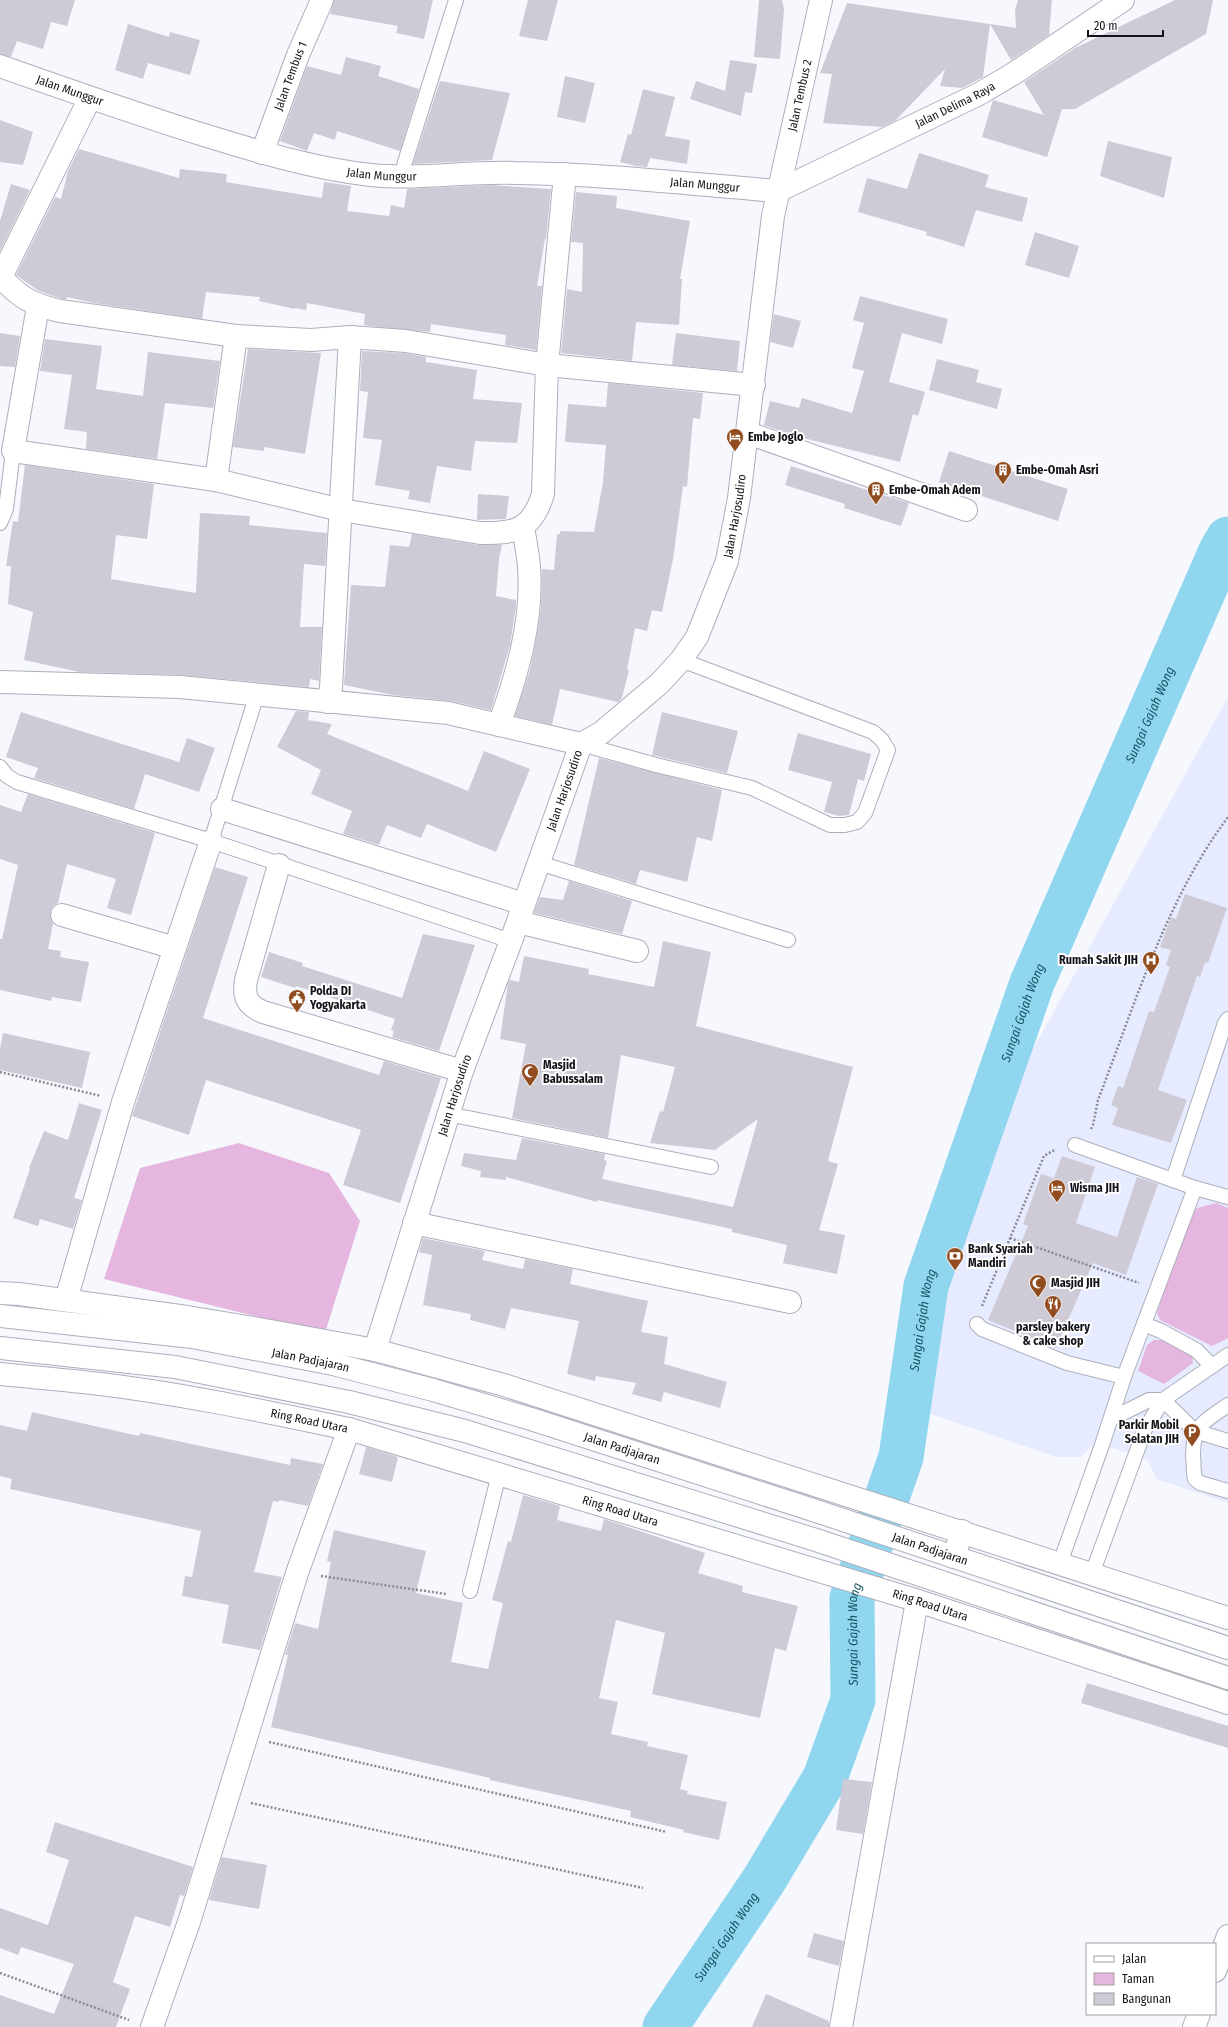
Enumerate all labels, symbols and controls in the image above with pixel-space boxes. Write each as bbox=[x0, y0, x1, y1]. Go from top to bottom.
scale bar bbox=[1088, 12, 1163, 38]
text: 20 m bbox=[1094, 19, 1118, 33]
street label: Jalan Tembus 1 bbox=[271, 39, 310, 113]
street label: Jalan Tembus 2 bbox=[785, 58, 815, 133]
street label: Jalan Munggur bbox=[34, 72, 106, 109]
street label: Jalan Delima Raya bbox=[913, 79, 998, 131]
street label: Jalan Munggur bbox=[346, 165, 418, 184]
street label: Jalan Munggur bbox=[670, 175, 741, 195]
hotel icon: Embe Joglo bbox=[725, 427, 745, 452]
place label: Embe Joglo bbox=[748, 430, 804, 444]
building icon: Embe-Omah Asri bbox=[993, 460, 1013, 485]
place label: Embe-Omah Asri bbox=[1016, 463, 1099, 477]
street label: Jalan Harjosudiro bbox=[721, 473, 749, 559]
building icon: Embe-Omah Adem bbox=[866, 480, 886, 505]
place label: Embe-Omah Adem bbox=[889, 483, 981, 497]
water label: Sungai Gajah Wong bbox=[1121, 664, 1177, 766]
street label: Jalan Harjosudiro bbox=[544, 748, 585, 833]
hospital icon: Rumah Sakit JIH bbox=[1141, 950, 1161, 975]
place label: Rumah Sakit JIH bbox=[1059, 953, 1138, 967]
water label: Sungai Gajah Wong bbox=[997, 961, 1047, 1065]
place label: Polda DI Yogyakarta bbox=[309, 984, 366, 1012]
public building icon: Polda DI Yogyakarta bbox=[287, 988, 307, 1013]
street label: Jalan Harjosudiro bbox=[435, 1052, 475, 1138]
place label: Masjid Babussalam bbox=[543, 1058, 603, 1086]
mosque icon: Masjid Babussalam bbox=[520, 1062, 540, 1087]
hotel icon: Wisma JIH bbox=[1047, 1178, 1067, 1203]
place label: Wisma JIH bbox=[1070, 1181, 1119, 1195]
place label: Bank Syariah Mandiri bbox=[968, 1242, 1033, 1270]
bank icon: Bank Syariah Mandiri bbox=[945, 1246, 965, 1271]
water label: Sungai Gajah Wong bbox=[906, 1267, 939, 1373]
mosque icon: Masjid JIH bbox=[1028, 1273, 1048, 1298]
place label: Masjid JIH bbox=[1051, 1276, 1100, 1290]
restaurant icon: parsley bakery & cake shop bbox=[1043, 1294, 1063, 1319]
place label: parsley bakery & cake shop bbox=[1016, 1320, 1090, 1348]
street label: Jalan Padjajaran bbox=[271, 1345, 351, 1375]
street label: Ring Road Utara bbox=[269, 1406, 349, 1436]
place label: Parkir Mobil Selatan JIH bbox=[1119, 1418, 1180, 1446]
parking icon: Parkir Mobil Selatan JIH bbox=[1182, 1422, 1202, 1447]
street label: Jalan Padjajaran bbox=[582, 1430, 662, 1467]
street label: Ring Road Utara bbox=[581, 1493, 660, 1529]
street label: Jalan Padjajaran bbox=[890, 1530, 970, 1568]
water label: Sungai Gajah Wong bbox=[844, 1580, 864, 1687]
street label: Ring Road Utara bbox=[891, 1587, 970, 1624]
water label: Sungai Gajah Wong bbox=[690, 1889, 761, 1985]
legend bbox=[1086, 1943, 1216, 2015]
text: Jalan bbox=[1122, 1952, 1146, 1966]
text: Taman bbox=[1122, 1972, 1154, 1986]
text: Bangunan bbox=[1122, 1992, 1171, 2006]

